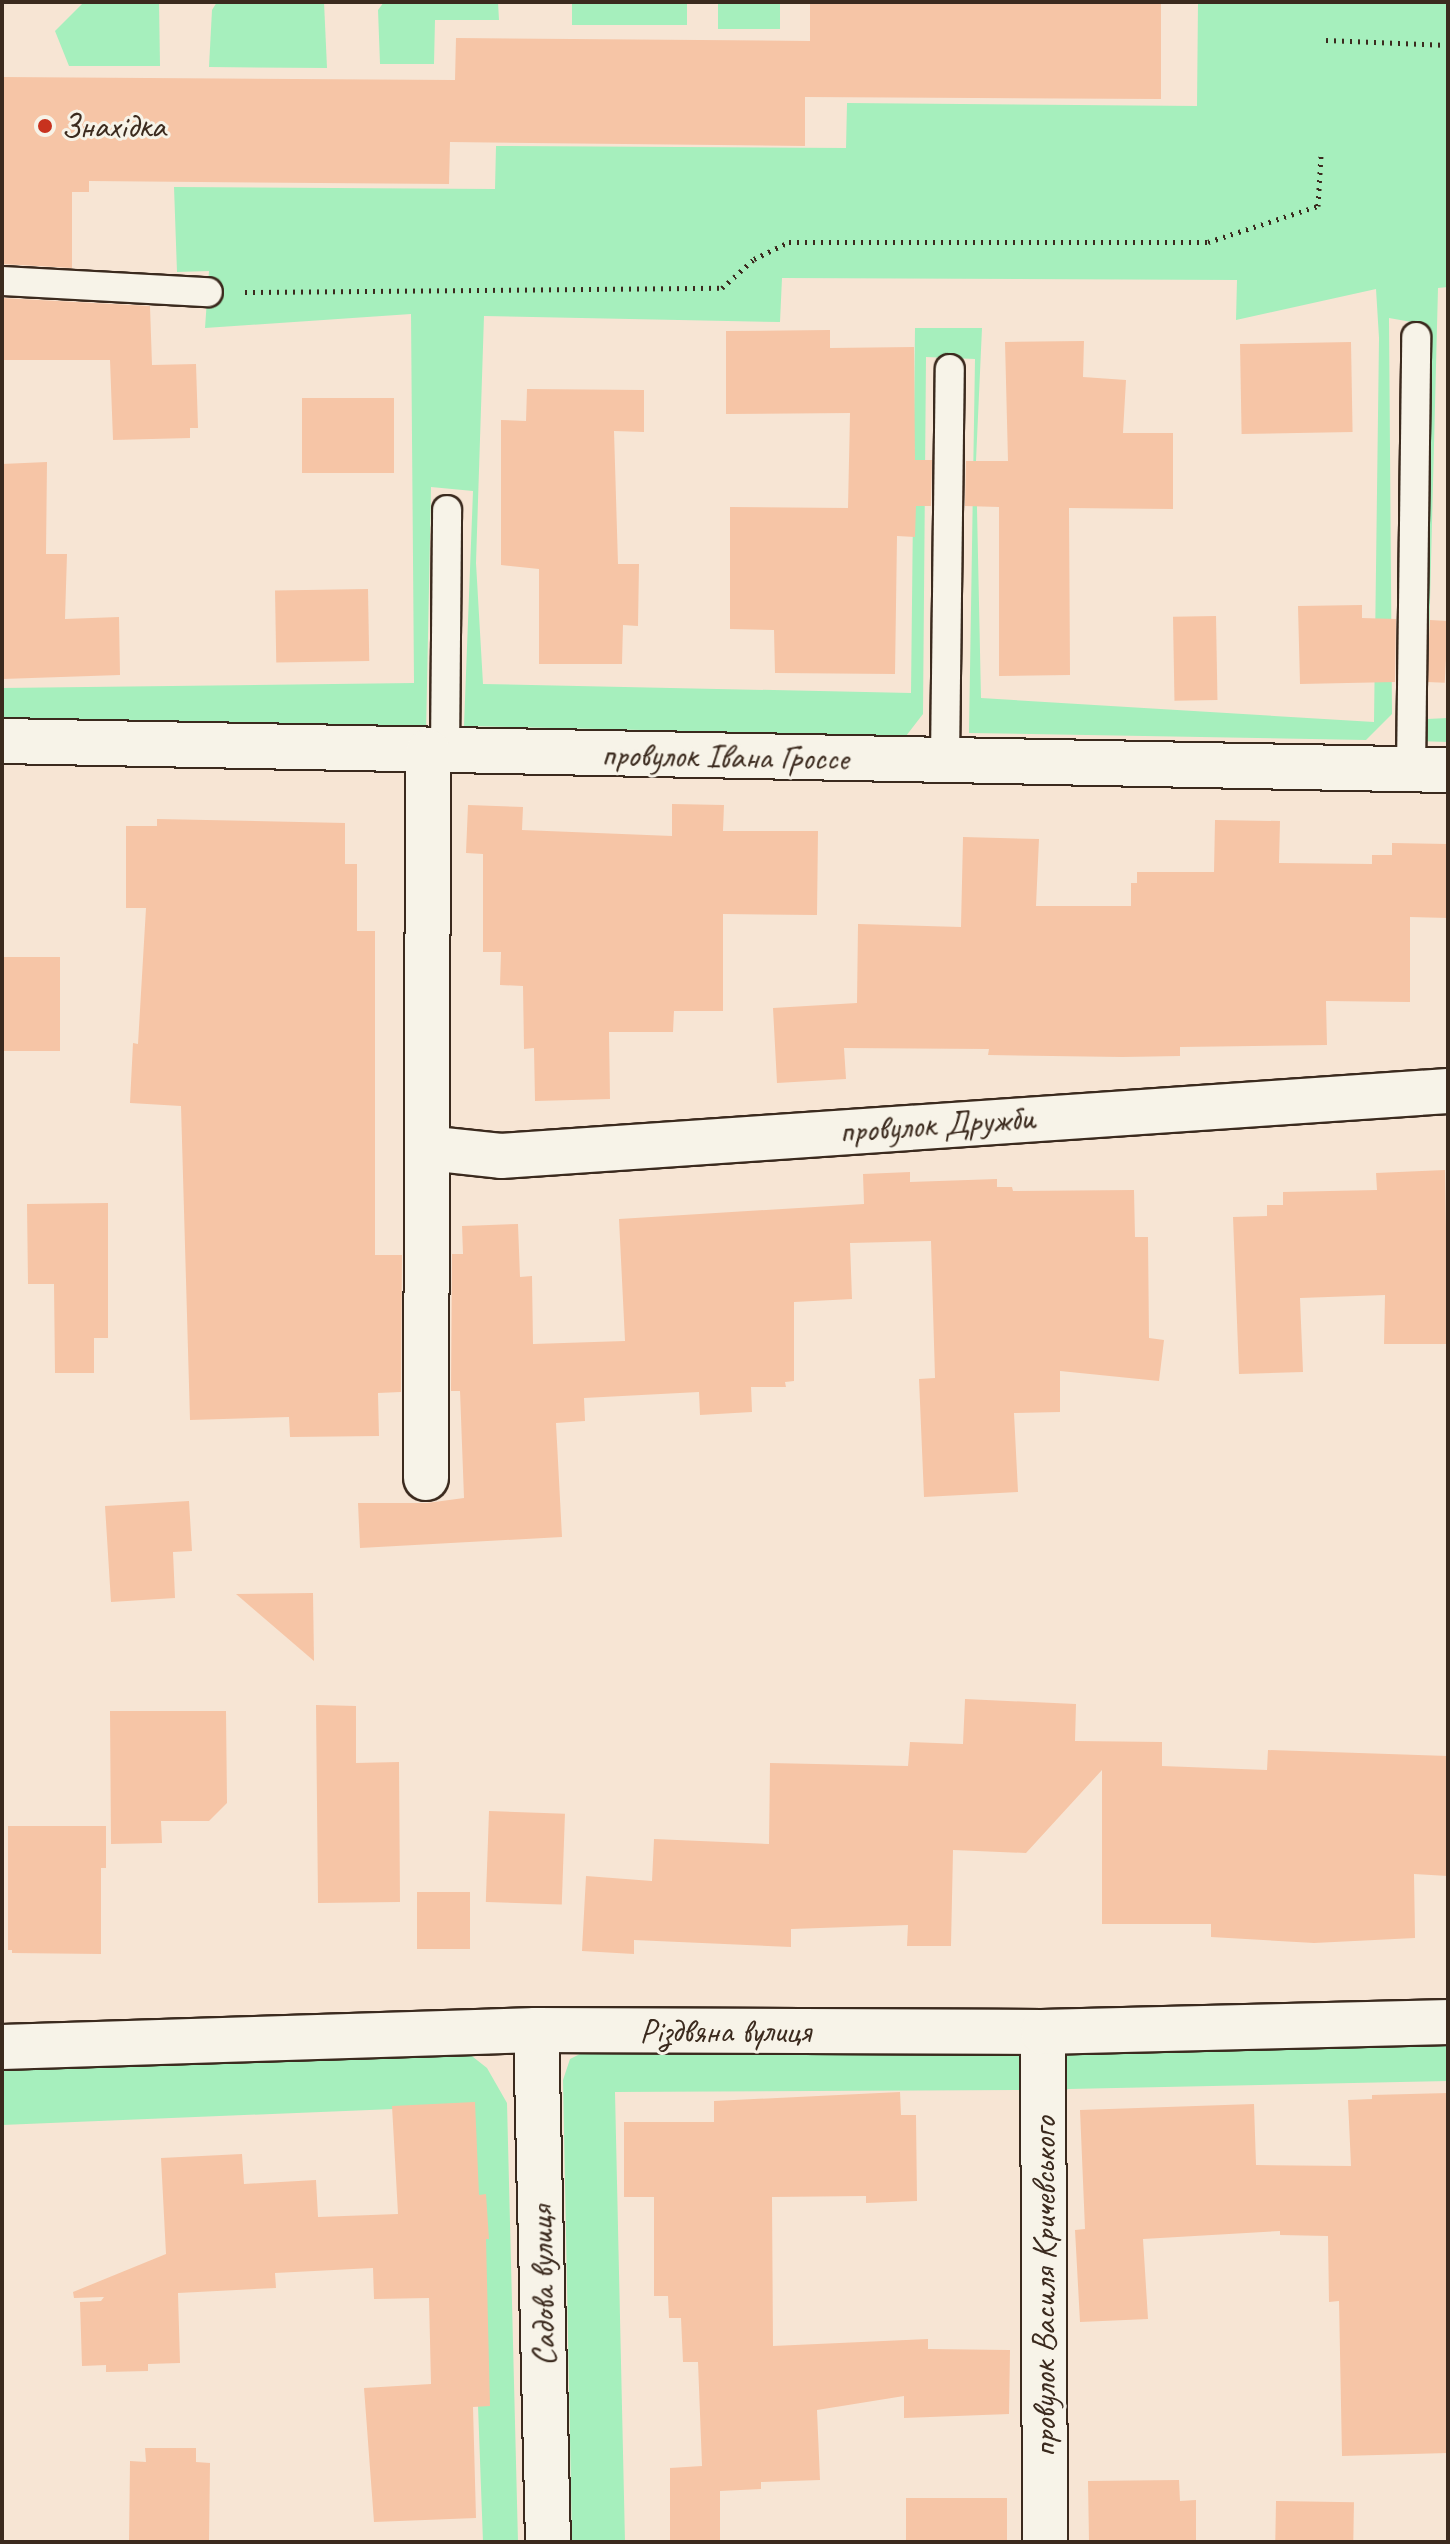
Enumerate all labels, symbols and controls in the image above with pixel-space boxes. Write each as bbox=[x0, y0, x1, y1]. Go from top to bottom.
place label: Знахідка bbox=[61, 106, 166, 146]
marker: Знахідка bbox=[36, 117, 54, 135]
street label: провулок Івана Гроссе bbox=[601, 733, 849, 779]
street label: провулок Дружби bbox=[838, 1097, 1036, 1151]
street label: Різдвяна вулиця bbox=[638, 2011, 812, 2051]
street label: провулок Василя Кричевського bbox=[1024, 2118, 1064, 2456]
street label: Садова вулиця bbox=[520, 2206, 564, 2366]

